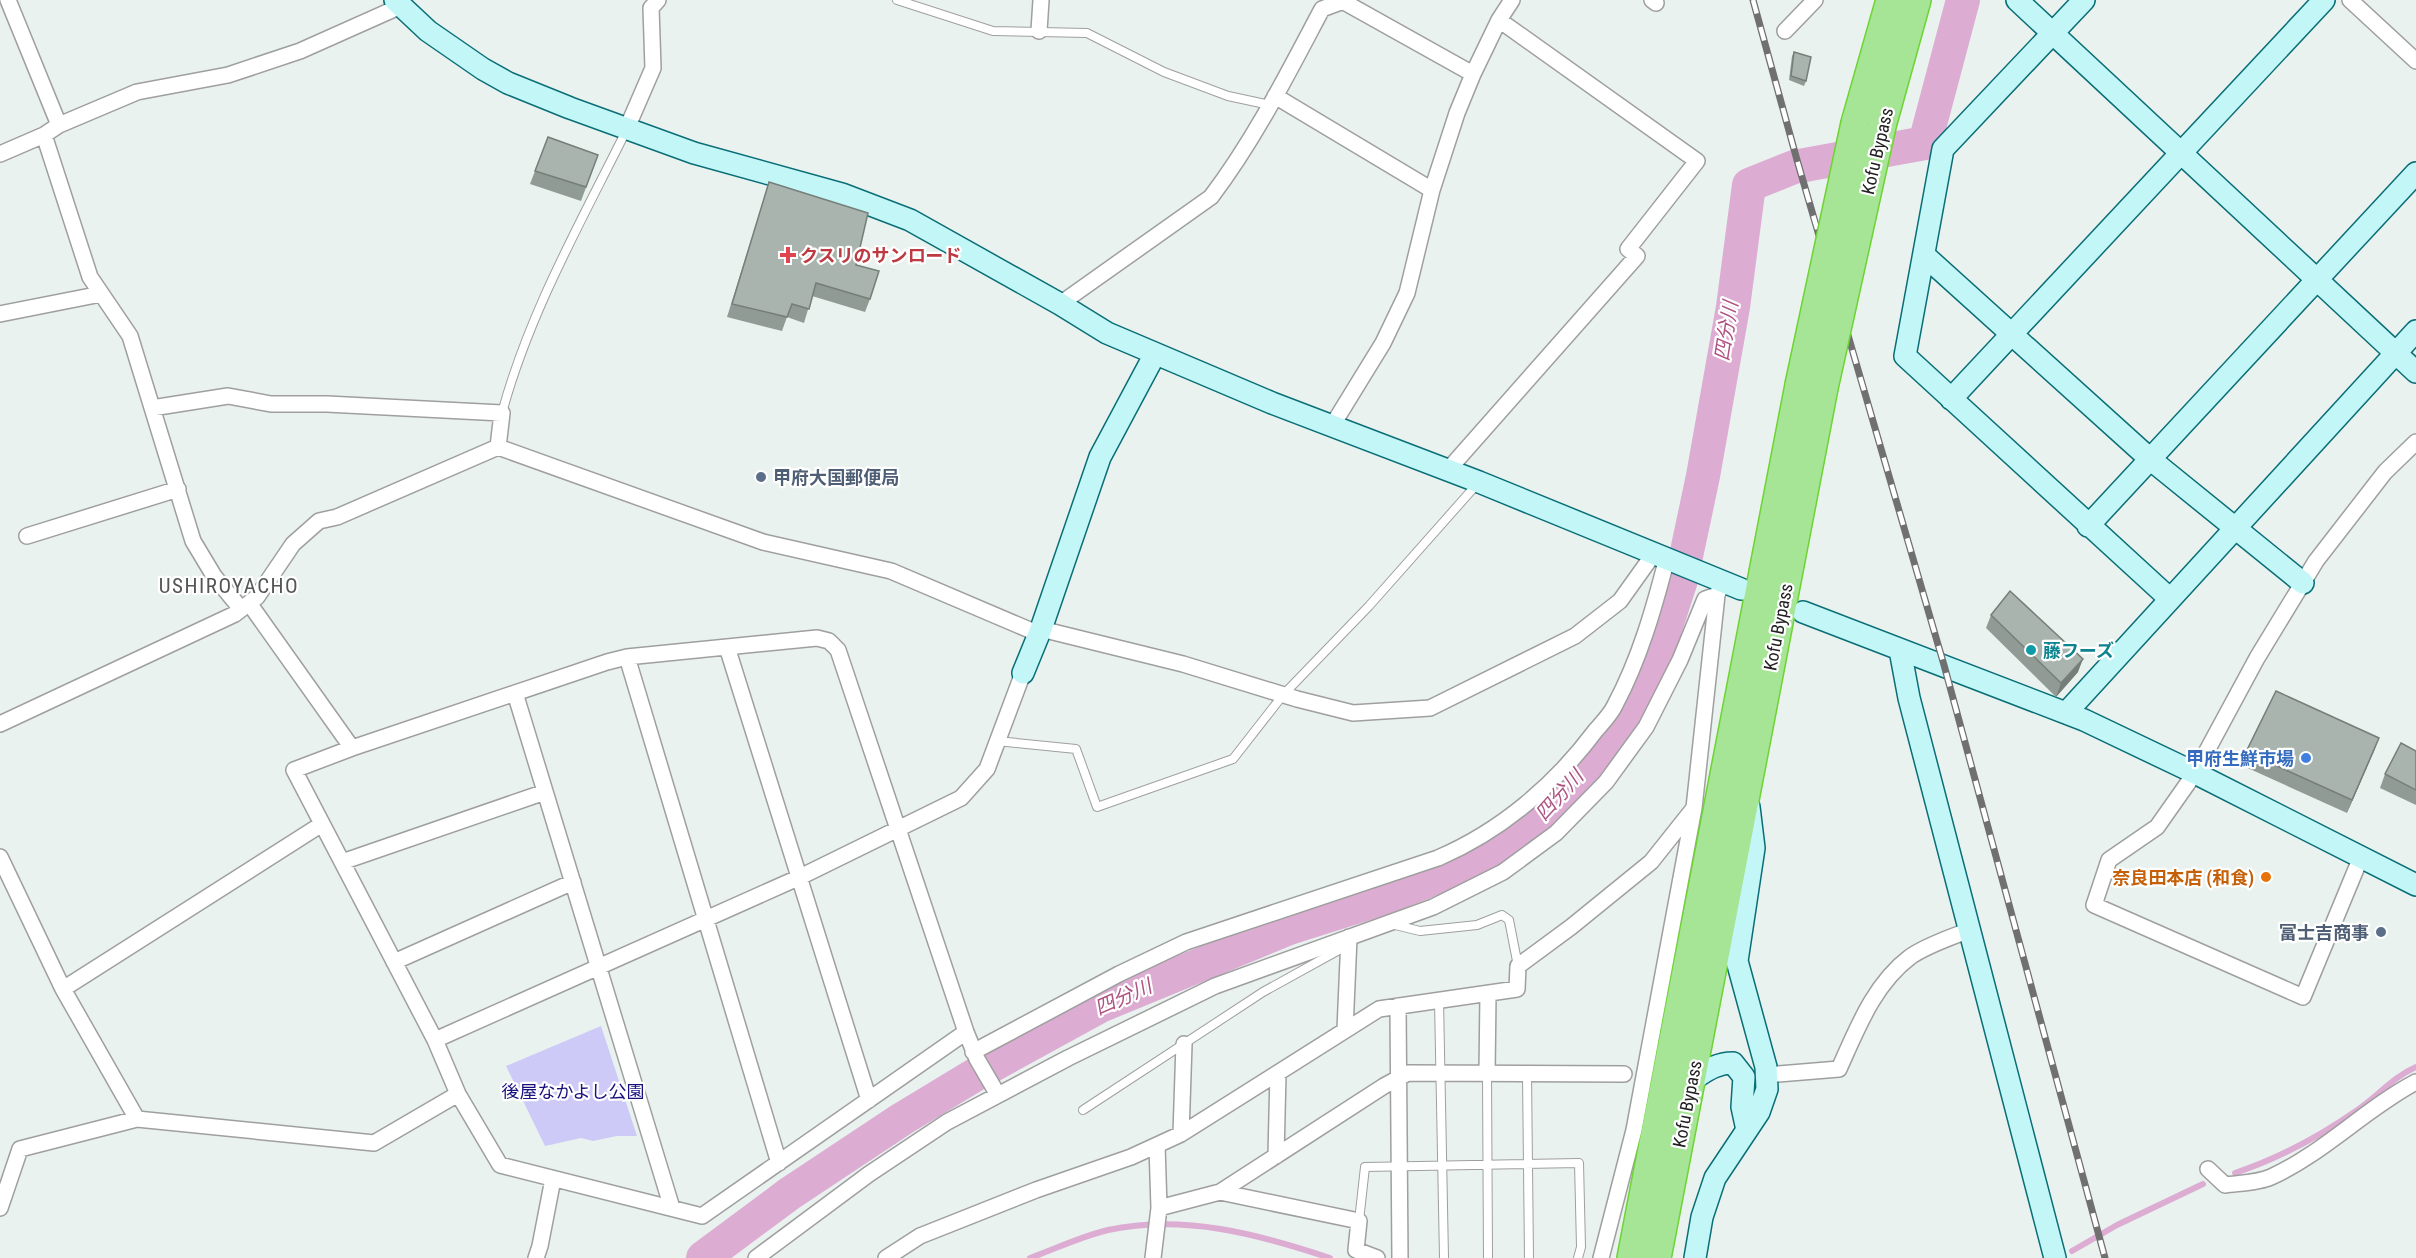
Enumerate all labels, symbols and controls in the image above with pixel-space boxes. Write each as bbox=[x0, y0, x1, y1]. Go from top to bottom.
street label: Kofu Bypass bbox=[1857, 106, 1897, 196]
place label: クスリのサンロード bbox=[800, 245, 961, 266]
marker: クスリのサンロード bbox=[781, 248, 795, 262]
water label: 四分川 bbox=[1709, 298, 1743, 363]
place label: 甲府大国郵便局 bbox=[773, 467, 899, 488]
marker: 甲府大国郵便局 bbox=[754, 470, 768, 484]
district label: USHIROYACHO bbox=[159, 574, 299, 598]
street label: Kofu Bypass bbox=[1759, 582, 1797, 672]
place label: 藤フーズ bbox=[2043, 640, 2114, 661]
marker: 藤フーズ bbox=[2024, 643, 2038, 657]
place label: 甲府生鮮市場 bbox=[2186, 748, 2294, 769]
marker: 甲府生鮮市場 bbox=[2299, 751, 2313, 765]
water label: 四分川 bbox=[1530, 763, 1589, 825]
place label: 奈良田本店 (和食) bbox=[2112, 867, 2254, 889]
marker: 奈良田本店 (和食) bbox=[2259, 870, 2273, 884]
place label: 富士吉商事 bbox=[2279, 922, 2369, 943]
marker: 富士吉商事 bbox=[2374, 925, 2388, 939]
water label: 四分川 bbox=[1091, 973, 1157, 1020]
street label: Kofu Bypass bbox=[1668, 1059, 1706, 1149]
park label: 後屋なかよし公園 bbox=[501, 1081, 645, 1102]

